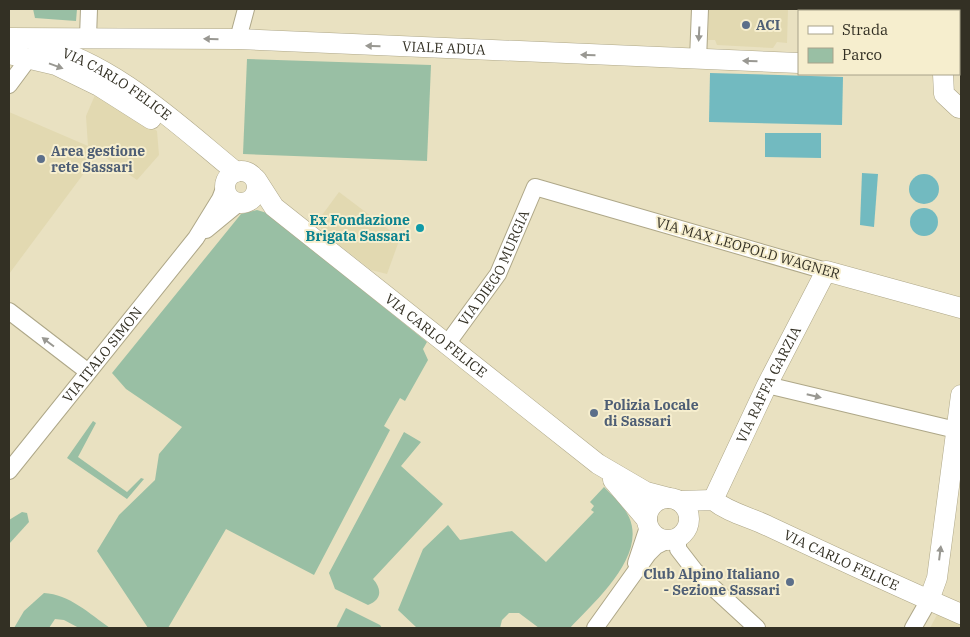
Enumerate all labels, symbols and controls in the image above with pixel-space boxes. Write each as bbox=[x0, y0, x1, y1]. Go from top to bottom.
legend bbox=[798, 10, 960, 75]
place label: ACI bbox=[756, 16, 780, 34]
marker: ACI bbox=[740, 19, 752, 31]
text: Strada bbox=[842, 20, 888, 39]
one-way arrow bbox=[695, 26, 703, 42]
one-way arrow bbox=[202, 35, 218, 43]
street label: VIALE ADUA bbox=[402, 37, 486, 59]
one-way arrow bbox=[365, 42, 381, 50]
street label: VIA CARLO FELICE bbox=[60, 44, 175, 124]
text: Parco bbox=[842, 45, 882, 64]
one-way arrow bbox=[579, 51, 595, 59]
one-way arrow bbox=[742, 57, 758, 65]
one-way arrow bbox=[49, 62, 64, 70]
place label: Area gestione rete Sassari bbox=[51, 142, 145, 176]
marker: Area gestione rete Sassari bbox=[35, 153, 47, 165]
street label: VIA DIEGO MURGIA bbox=[454, 207, 533, 329]
place label: Ex Fondazione Brigata Sassari bbox=[306, 211, 410, 245]
street label: VIA MAX LEOPOLD WAGNER bbox=[654, 213, 843, 283]
marker: Ex Fondazione Brigata Sassari bbox=[414, 222, 426, 234]
street label: VIA CARLO FELICE bbox=[381, 289, 491, 381]
street label: VIA ITALO SIMON bbox=[58, 303, 146, 406]
street label: VIA RAFFA GARZIA bbox=[732, 323, 805, 446]
one-way arrow bbox=[42, 336, 55, 347]
one-way arrow bbox=[807, 392, 822, 400]
place label: Polizia Locale di Sassari bbox=[604, 396, 699, 430]
marker: Polizia Locale di Sassari bbox=[588, 407, 600, 419]
street label: VIA CARLO FELICE bbox=[781, 526, 902, 595]
one-way arrow bbox=[936, 545, 944, 561]
place label: Club Alpino Italiano - Sezione Sassari bbox=[643, 565, 780, 599]
marker: Club Alpino Italiano - Sezione Sassari bbox=[784, 576, 796, 588]

